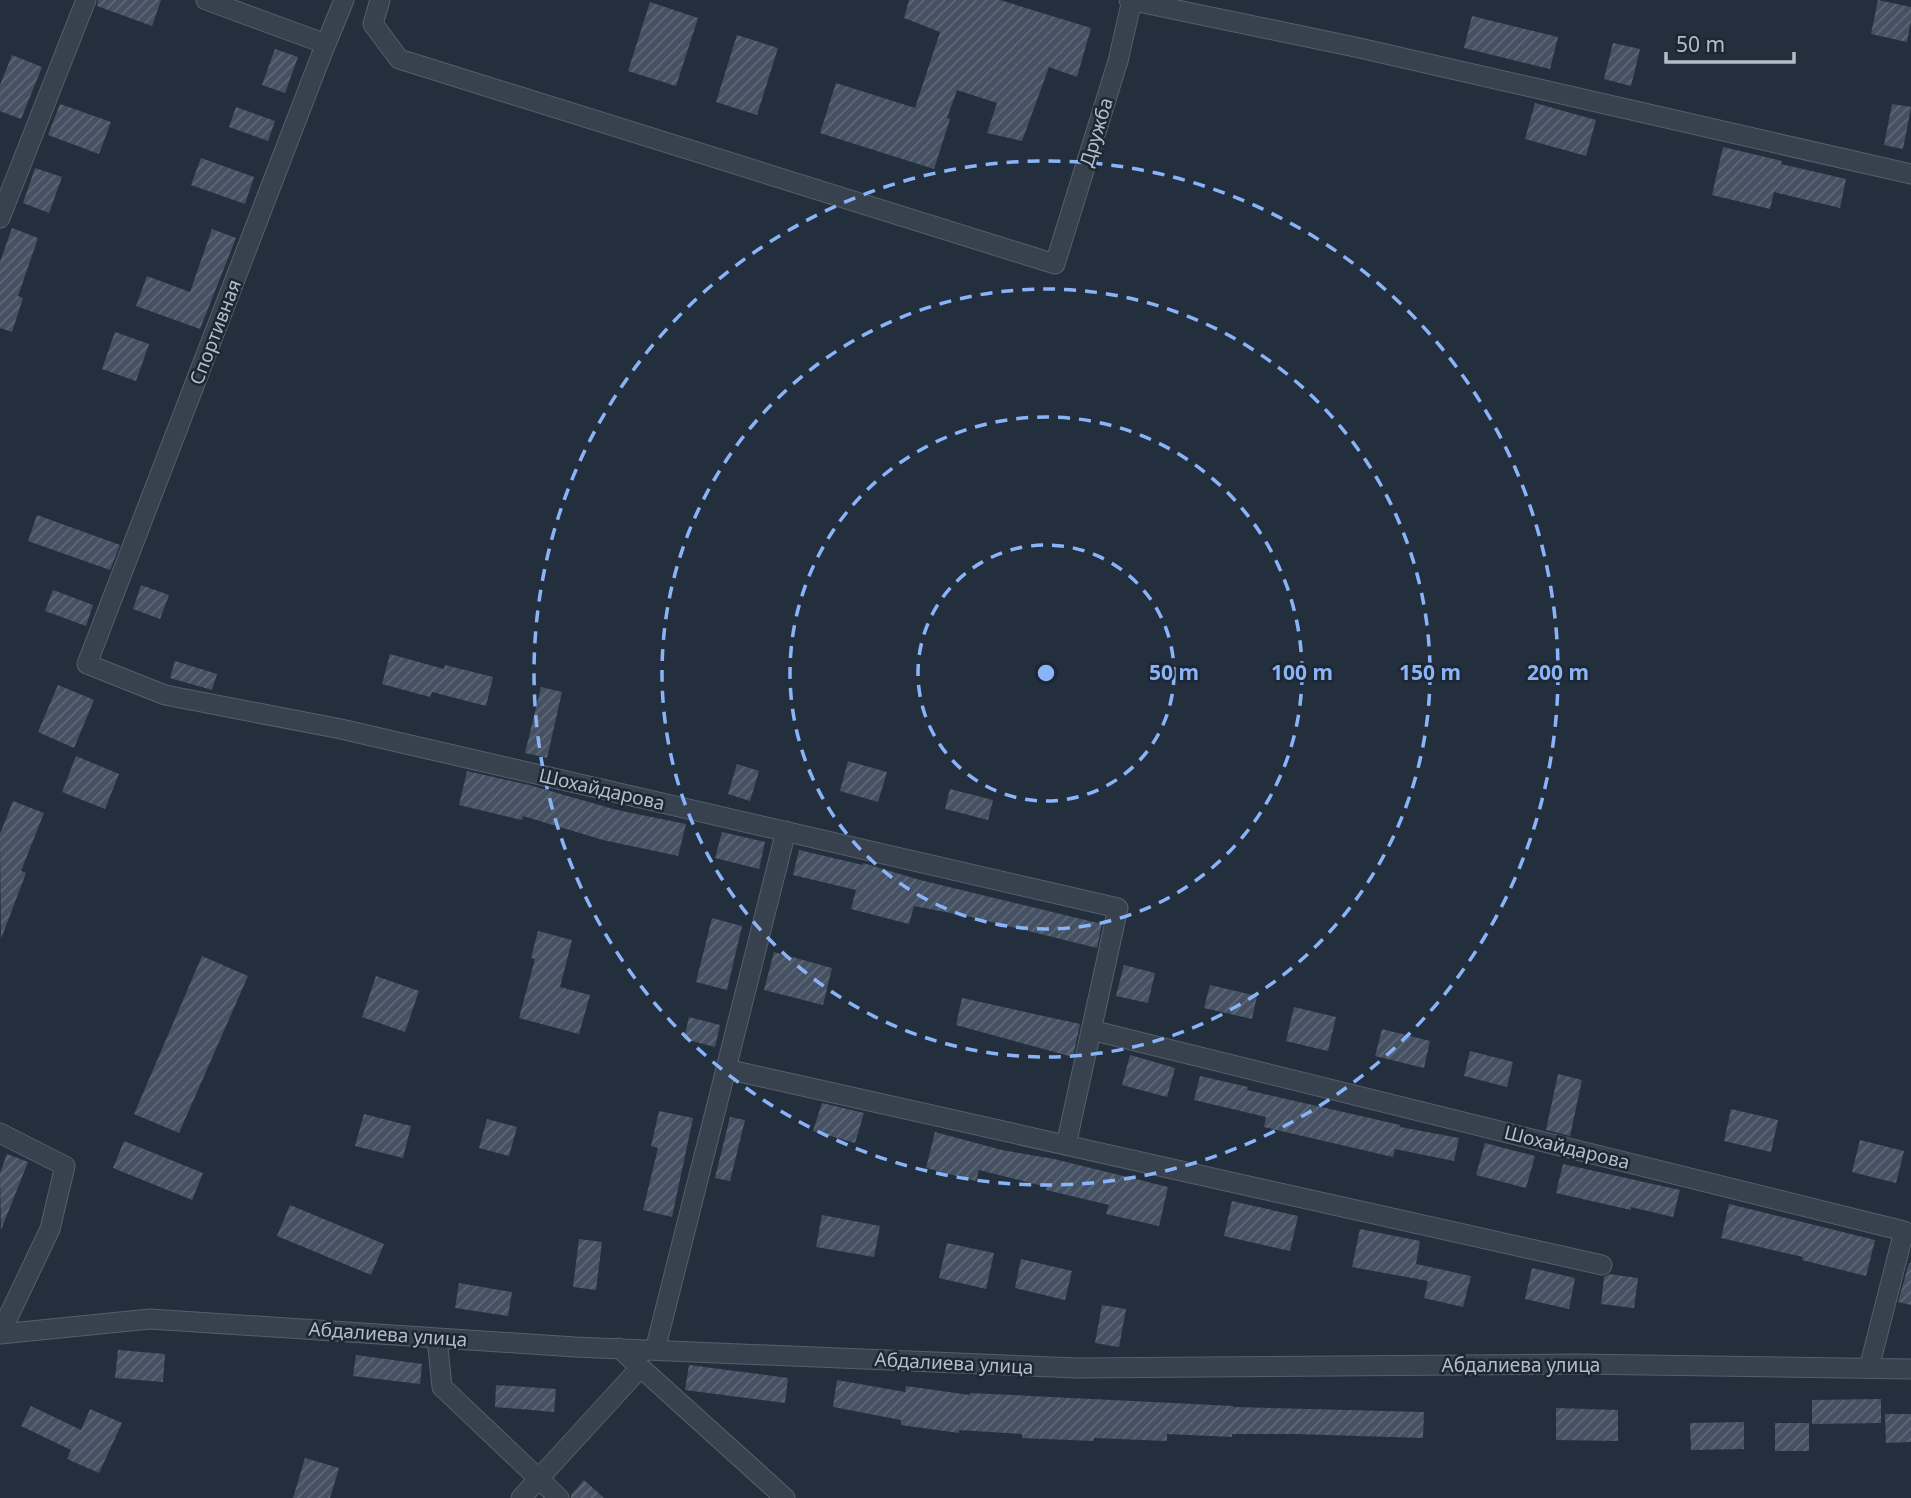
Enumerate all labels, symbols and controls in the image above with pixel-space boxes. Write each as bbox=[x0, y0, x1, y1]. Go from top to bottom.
scale bar bbox=[1666, 21, 1794, 65]
text: 50 m bbox=[1676, 30, 1725, 58]
street label: Дружба bbox=[1073, 94, 1119, 170]
street label: Спортивная bbox=[183, 276, 247, 388]
text: 50 m bbox=[1149, 658, 1199, 686]
text: 100 m bbox=[1271, 658, 1333, 686]
text: 150 m bbox=[1399, 658, 1461, 686]
text: 200 m bbox=[1527, 658, 1589, 686]
centre of rings bbox=[1034, 661, 1058, 685]
street label: Шохайдарова bbox=[536, 762, 668, 816]
street label: Шохайдарова bbox=[1502, 1119, 1632, 1175]
street label: Абдалиева улица bbox=[308, 1315, 468, 1353]
street label: Абдалиева улица bbox=[874, 1346, 1034, 1380]
street label: Абдалиева улица bbox=[1442, 1352, 1600, 1378]

